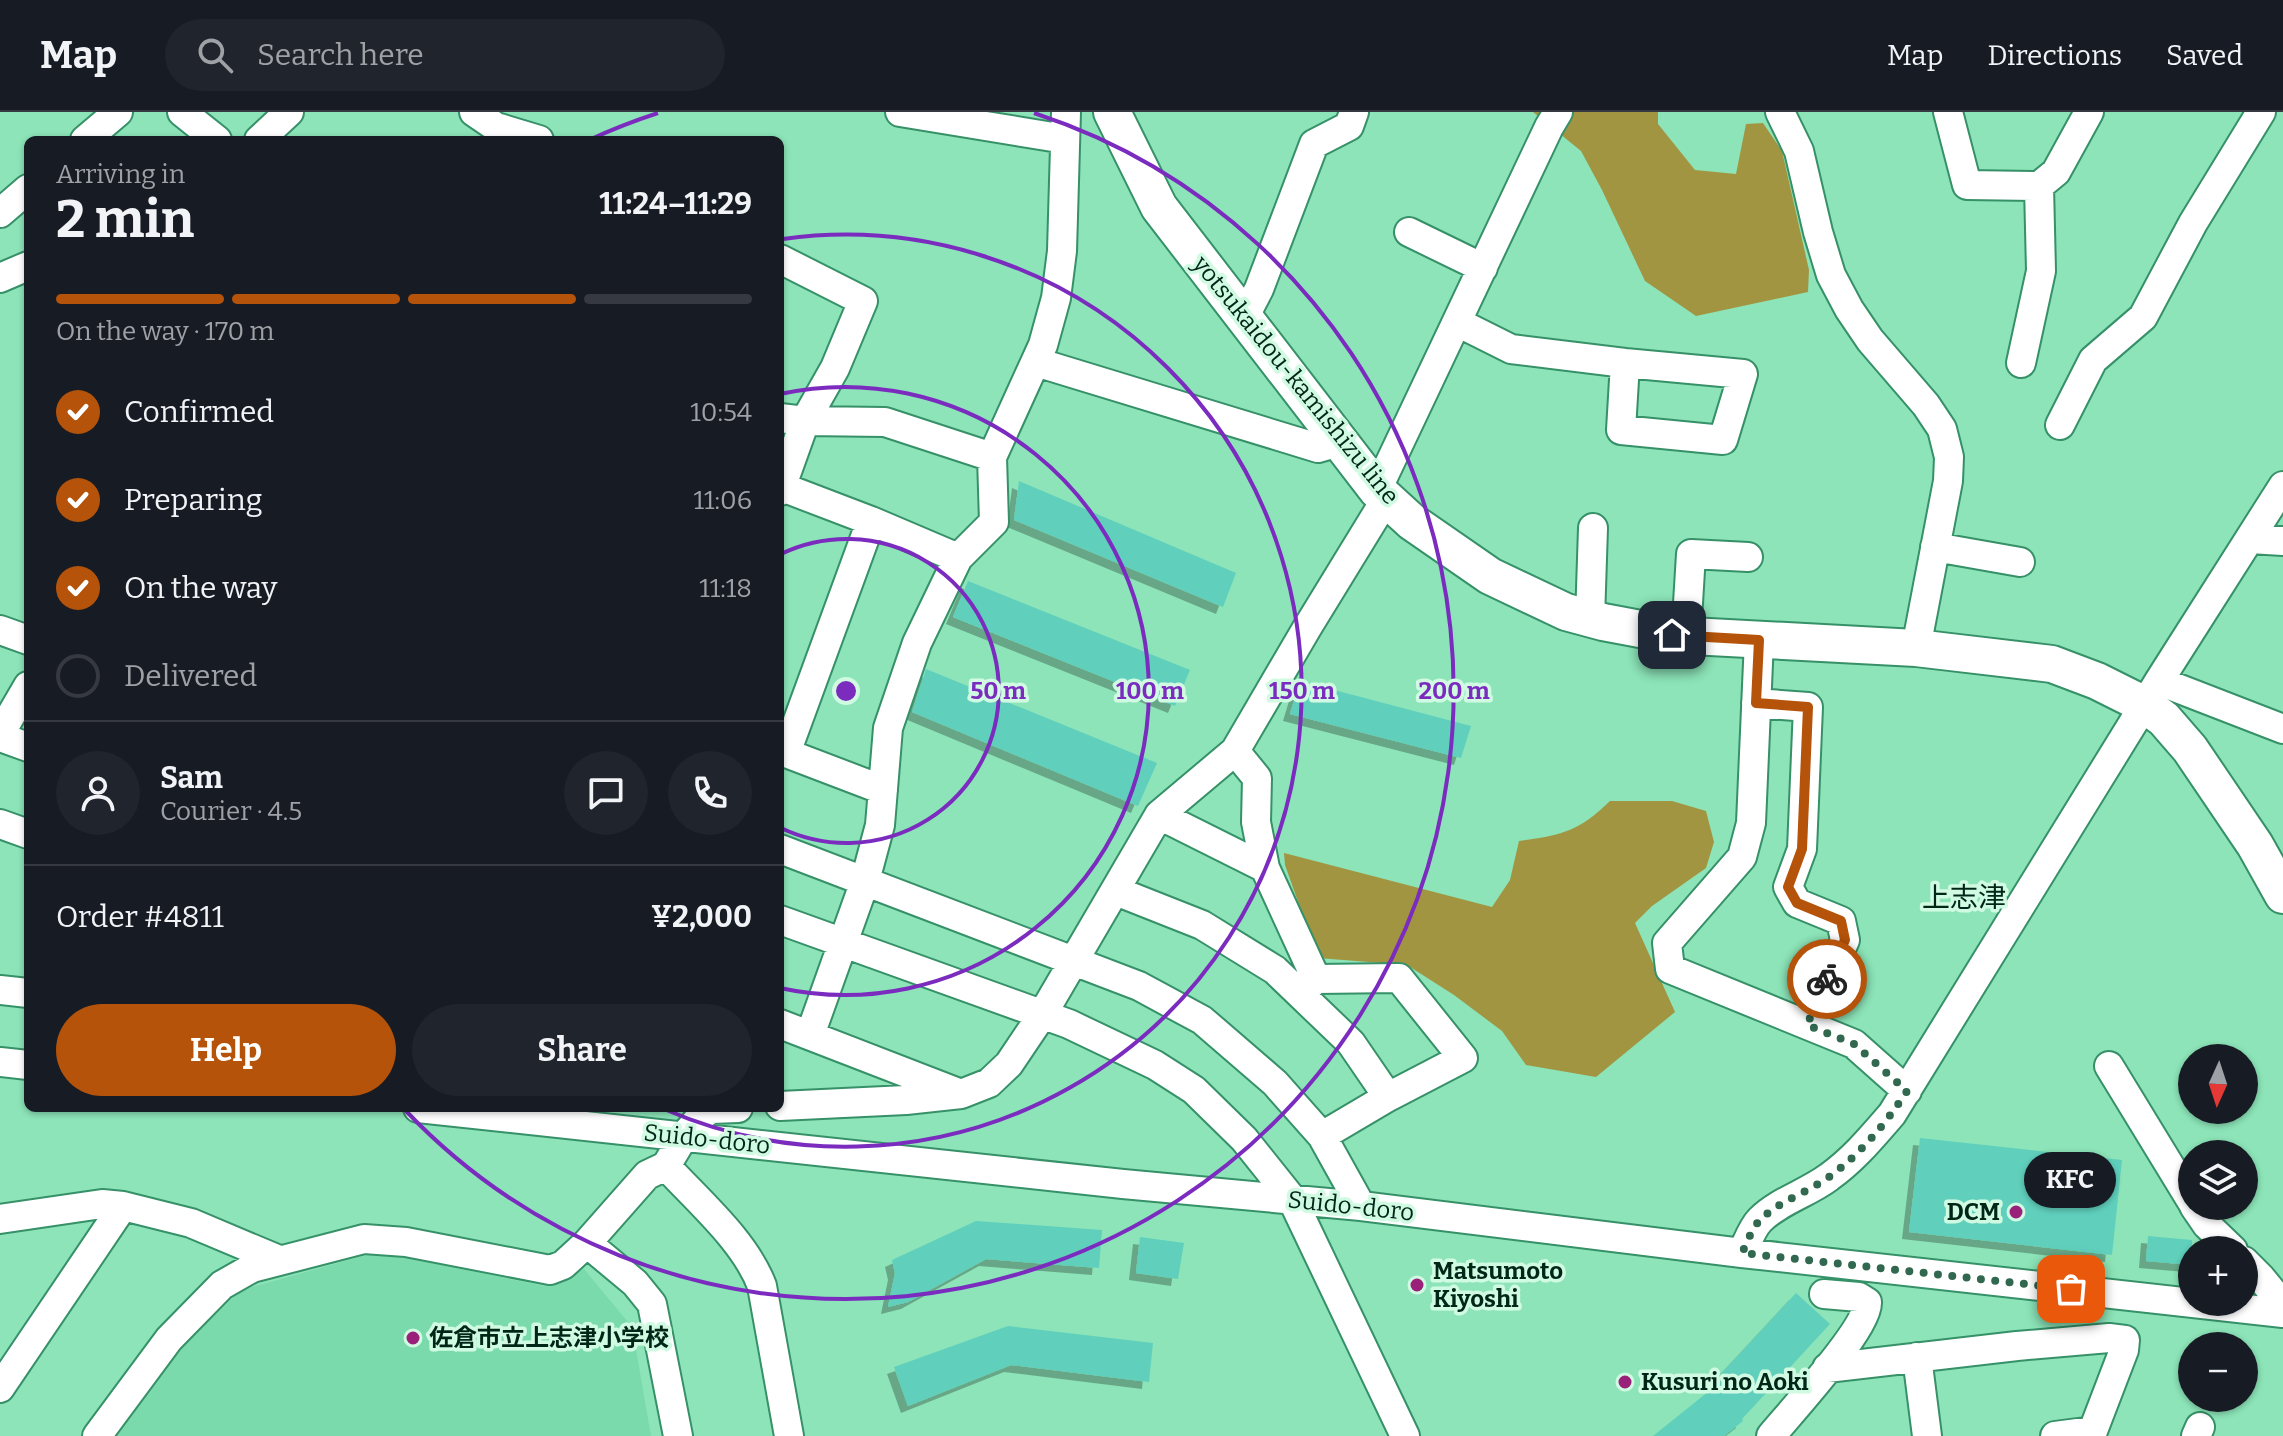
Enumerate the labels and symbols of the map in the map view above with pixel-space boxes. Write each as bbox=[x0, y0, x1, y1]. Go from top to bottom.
street label: yotsukaidou-kamishizu line bbox=[1187, 250, 1405, 510]
pin bbox=[1638, 601, 1706, 669]
centre of rings bbox=[832, 677, 860, 705]
text: 50 m bbox=[970, 677, 1026, 705]
text: 100 m bbox=[1116, 677, 1184, 705]
text: 150 m bbox=[1269, 677, 1335, 705]
text: 200 m bbox=[1418, 677, 1490, 705]
district label: 上志津 bbox=[1922, 881, 2006, 914]
courier bbox=[1787, 939, 1867, 1019]
north arrow bbox=[2178, 1044, 2258, 1124]
street label: Suido-doro bbox=[642, 1118, 772, 1160]
callout: KFC bbox=[2025, 1153, 2117, 1209]
street label: Suido-doro bbox=[1286, 1185, 1416, 1227]
place label: DCM bbox=[1947, 1198, 2000, 1226]
marker: DCM bbox=[2007, 1203, 2025, 1221]
pin bbox=[2037, 1255, 2105, 1323]
place label: Matsumoto Kiyoshi bbox=[1433, 1257, 1563, 1313]
marker: Matsumoto Kiyoshi bbox=[1408, 1276, 1426, 1294]
place label: 佐倉市立上志津小学校 bbox=[429, 1324, 669, 1352]
marker: 佐倉市立上志津小学校 bbox=[404, 1329, 422, 1347]
place label: Kusuri no Aoki bbox=[1641, 1368, 1809, 1396]
marker: Kusuri no Aoki bbox=[1616, 1373, 1634, 1391]

